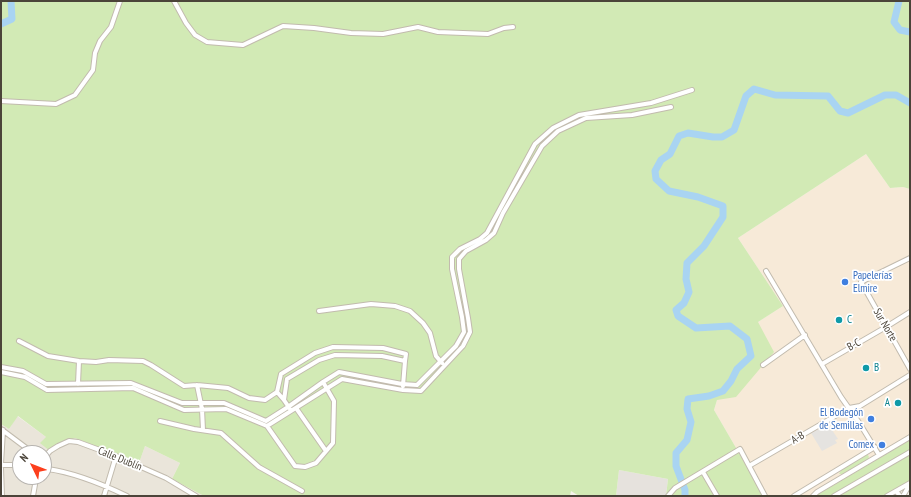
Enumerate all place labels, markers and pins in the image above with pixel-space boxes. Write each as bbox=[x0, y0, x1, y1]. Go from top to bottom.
place label: Papelerías Elmire bbox=[853, 269, 892, 295]
marker: Papelerías Elmire bbox=[840, 277, 850, 287]
place label: C bbox=[847, 313, 852, 327]
marker: C bbox=[834, 315, 844, 325]
place label: B bbox=[874, 361, 879, 375]
marker: B bbox=[861, 363, 871, 373]
place label: A bbox=[885, 396, 890, 410]
marker: A bbox=[893, 398, 903, 408]
place label: El Bodegón de Semillas bbox=[819, 406, 863, 432]
marker: El Bodegón de Semillas bbox=[866, 414, 876, 424]
place label: Comex bbox=[848, 438, 874, 452]
marker: Comex bbox=[877, 440, 887, 450]

